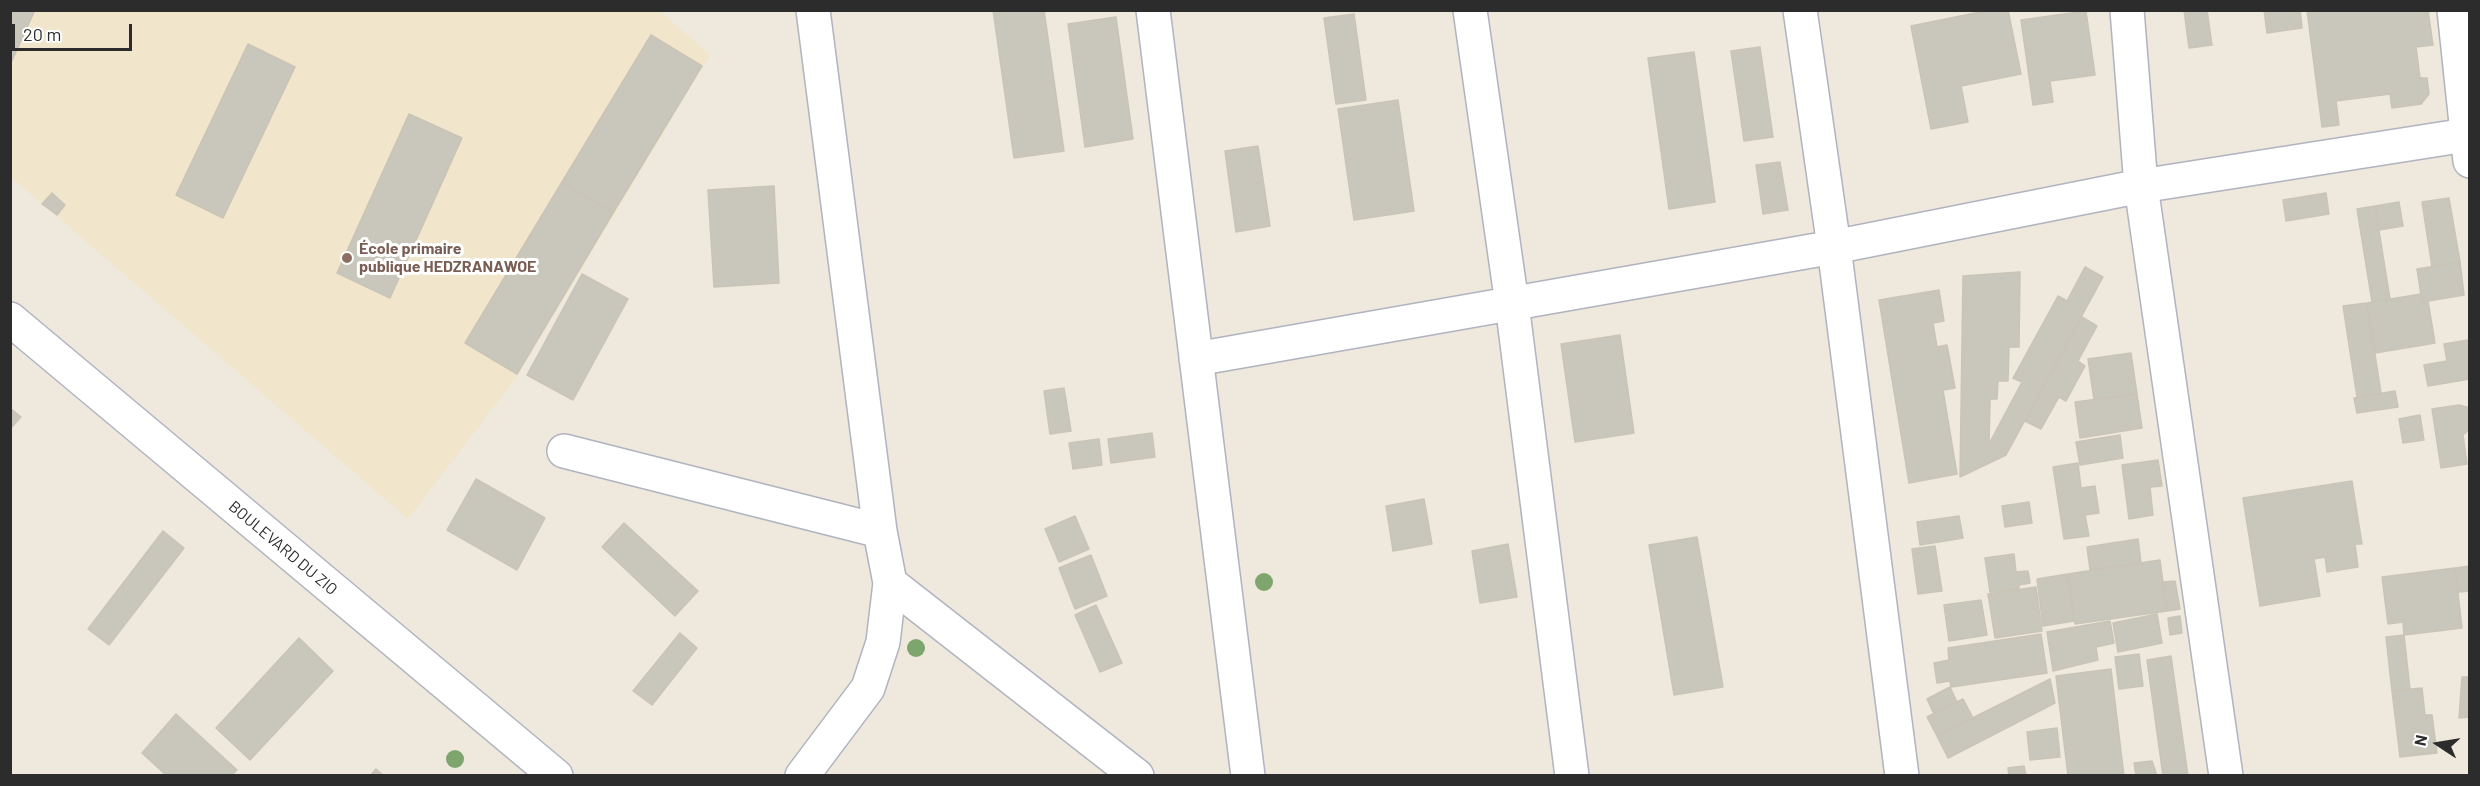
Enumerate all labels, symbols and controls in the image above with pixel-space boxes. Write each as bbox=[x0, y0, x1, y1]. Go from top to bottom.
scale bar bbox=[15, 12, 135, 50]
text: 20 m bbox=[23, 23, 61, 45]
place label: École primaire publique HEDZRANAWOE bbox=[359, 239, 536, 277]
marker: École primaire publique HEDZRANAWOE bbox=[340, 251, 354, 265]
street label: BOULEVARD DU ZIO bbox=[225, 497, 341, 599]
north arrow bbox=[2408, 714, 2468, 774]
text: N bbox=[2410, 733, 2430, 747]

